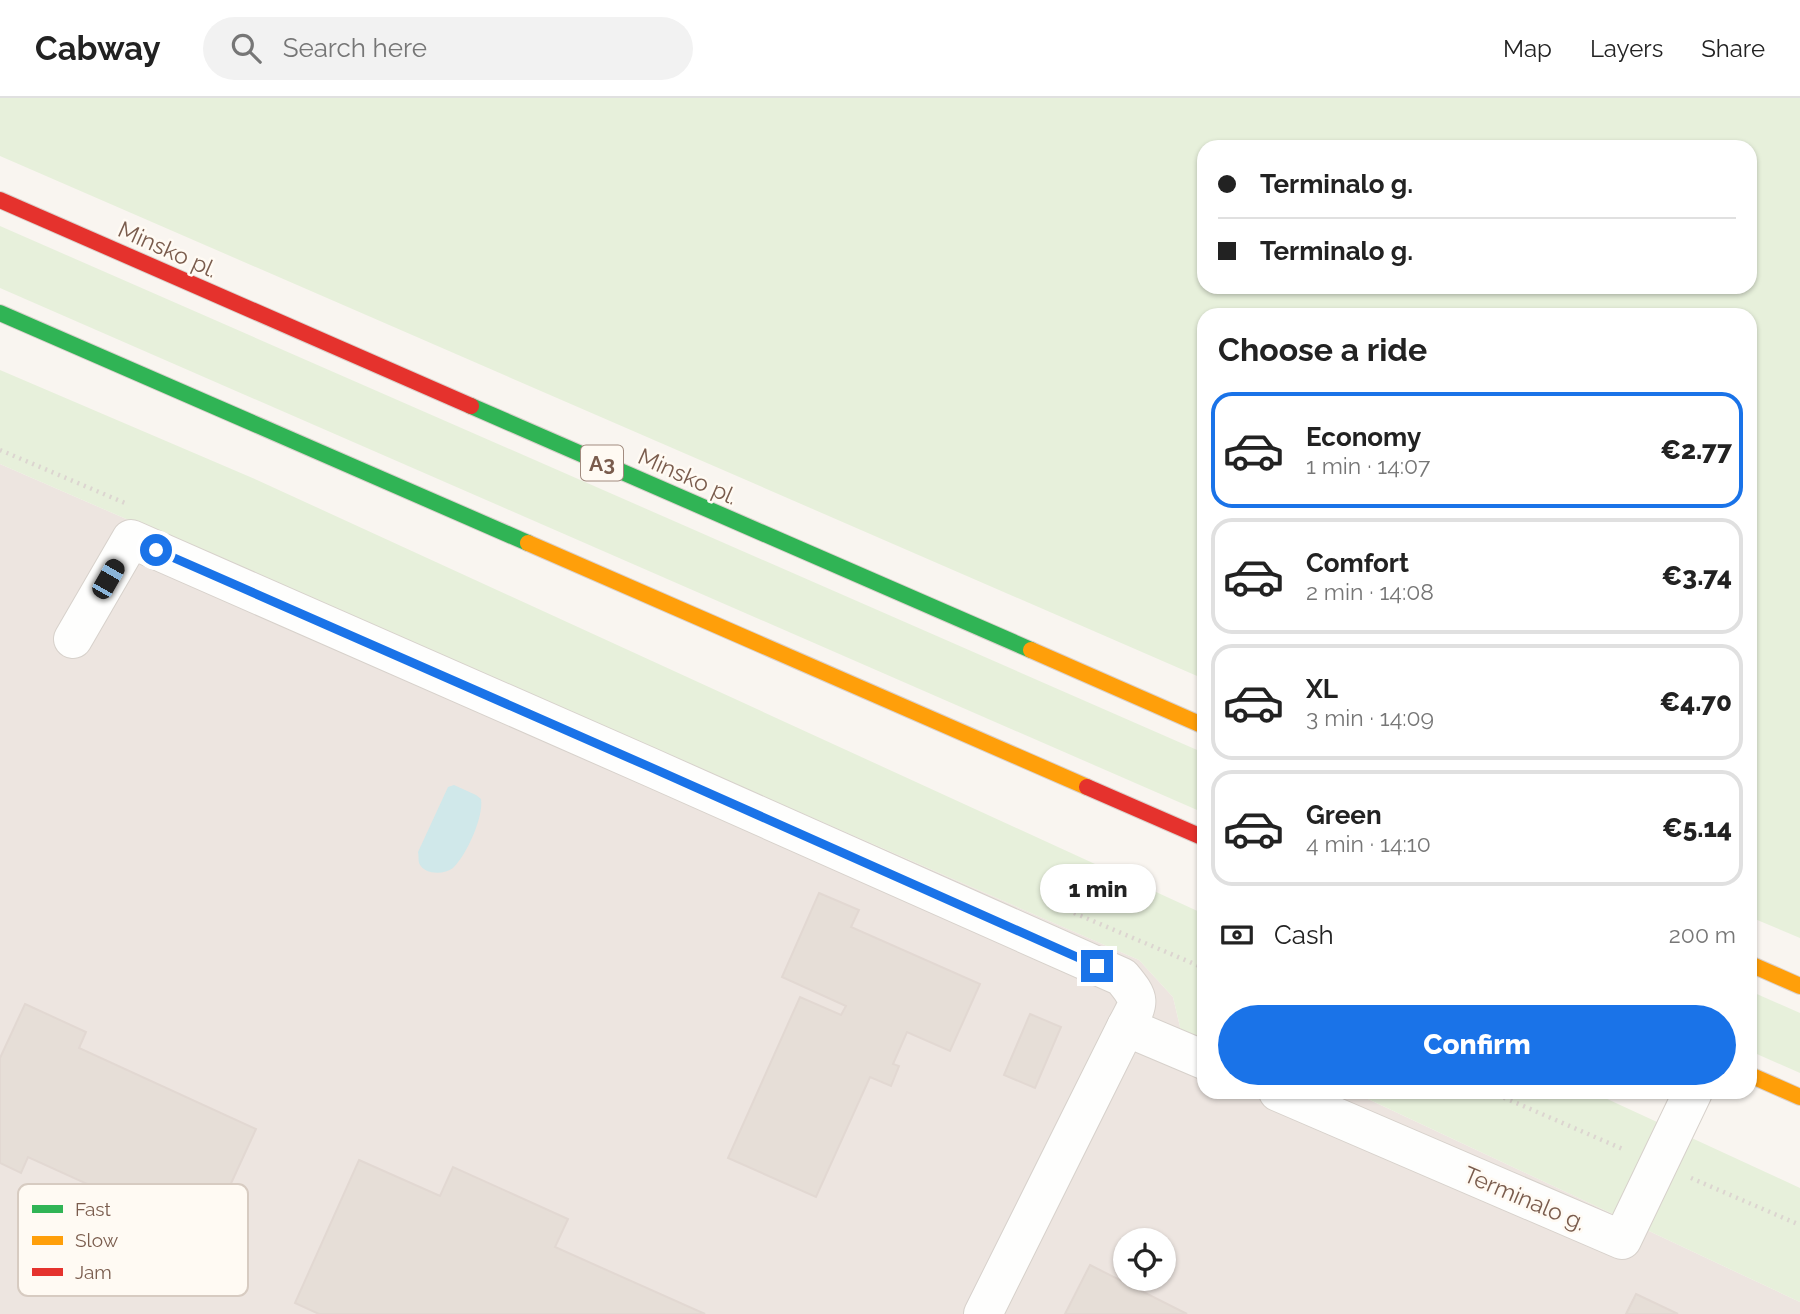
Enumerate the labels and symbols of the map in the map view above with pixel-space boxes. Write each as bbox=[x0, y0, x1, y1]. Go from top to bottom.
street label: Minsko pl. bbox=[114, 215, 222, 283]
street label: Minsko pl. bbox=[634, 442, 742, 510]
road number: A3 bbox=[581, 446, 623, 480]
route start bbox=[140, 534, 172, 566]
car bbox=[89, 556, 128, 602]
callout: 1 min bbox=[1039, 864, 1155, 914]
route end bbox=[1081, 950, 1113, 982]
street label: Terminalo g. bbox=[1460, 1160, 1590, 1236]
legend bbox=[18, 1184, 248, 1296]
text: Fast bbox=[75, 1198, 111, 1220]
text: Slow bbox=[75, 1229, 119, 1251]
text: Jam bbox=[75, 1261, 112, 1283]

